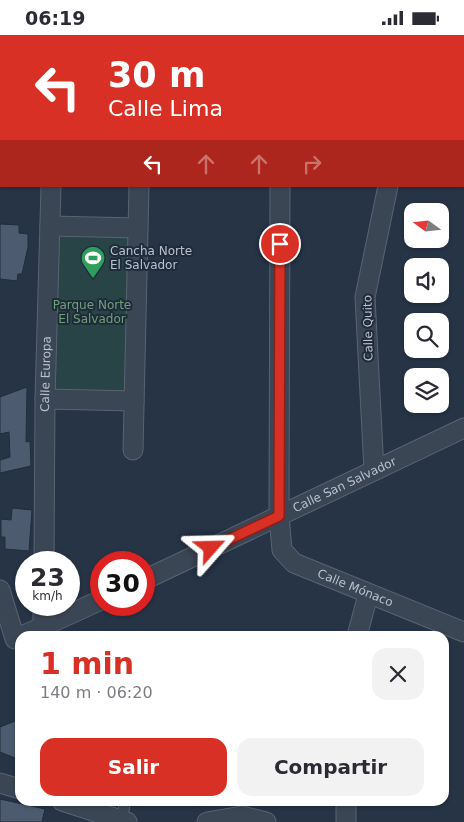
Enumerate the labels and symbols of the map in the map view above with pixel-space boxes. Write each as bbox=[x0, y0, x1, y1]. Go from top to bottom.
north arrow bbox=[404, 203, 449, 247]
pin bbox=[259, 223, 301, 265]
place label: Cancha Norte El Salvador bbox=[110, 244, 192, 272]
sports icon: Cancha Norte El Salvador bbox=[80, 245, 106, 279]
street label: Calle Quito bbox=[360, 295, 376, 361]
park label: Parque Norte El Salvador bbox=[53, 298, 131, 326]
street label: Calle Europa bbox=[38, 336, 54, 412]
street label: Calle San Salvador bbox=[291, 454, 399, 515]
position arrow bbox=[184, 521, 236, 573]
speed limit sign: 30 bbox=[90, 551, 155, 616]
street label: Calle Mónaco bbox=[315, 566, 395, 609]

